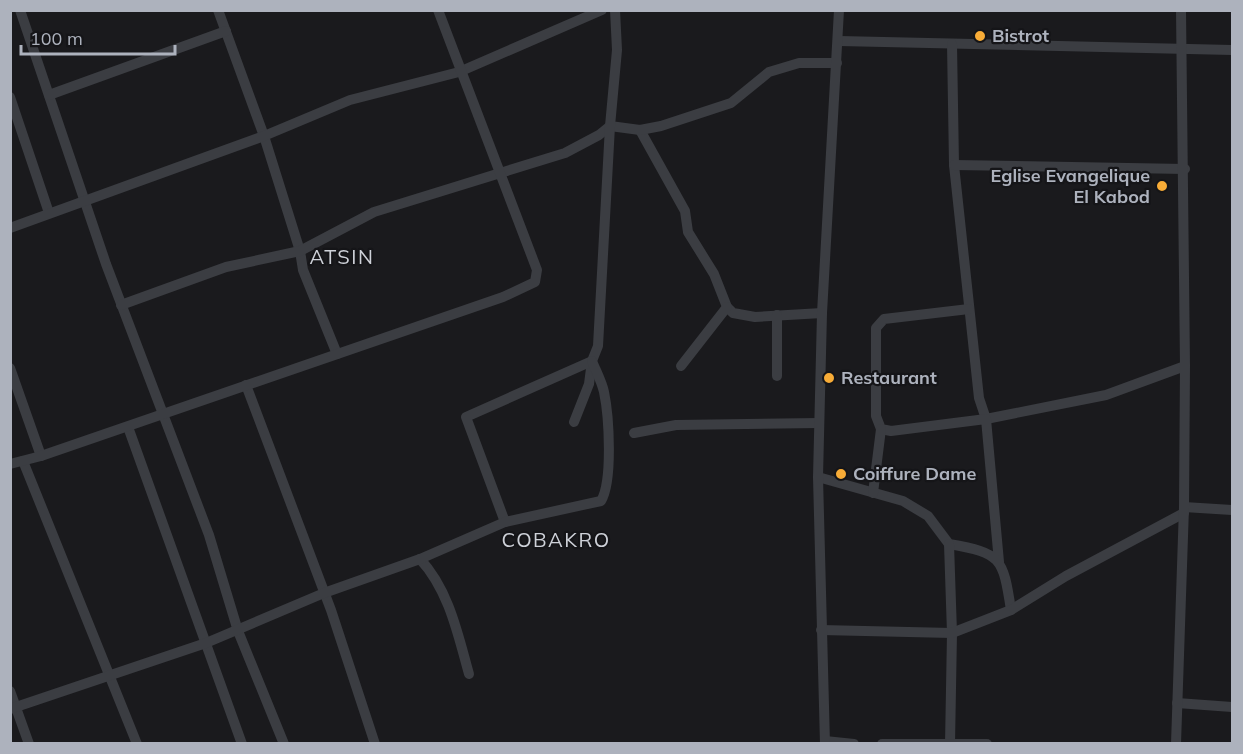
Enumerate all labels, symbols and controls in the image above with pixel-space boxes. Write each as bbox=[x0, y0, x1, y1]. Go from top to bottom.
scale bar bbox=[21, 18, 176, 56]
place label: Bistrot bbox=[992, 24, 1049, 47]
text: 100 m bbox=[30, 27, 83, 50]
marker: Bistrot bbox=[973, 29, 987, 43]
place label: Eglise Evangelique El Kabod bbox=[991, 164, 1150, 208]
marker: Eglise Evangelique El Kabod bbox=[1155, 179, 1169, 193]
district label: ATSIN bbox=[310, 244, 374, 269]
place label: Restaurant bbox=[841, 366, 937, 389]
marker: Restaurant bbox=[822, 371, 836, 385]
place label: Coiffure Dame bbox=[853, 462, 976, 485]
marker: Coiffure Dame bbox=[834, 467, 848, 481]
district label: COBAKRO bbox=[501, 527, 611, 552]

